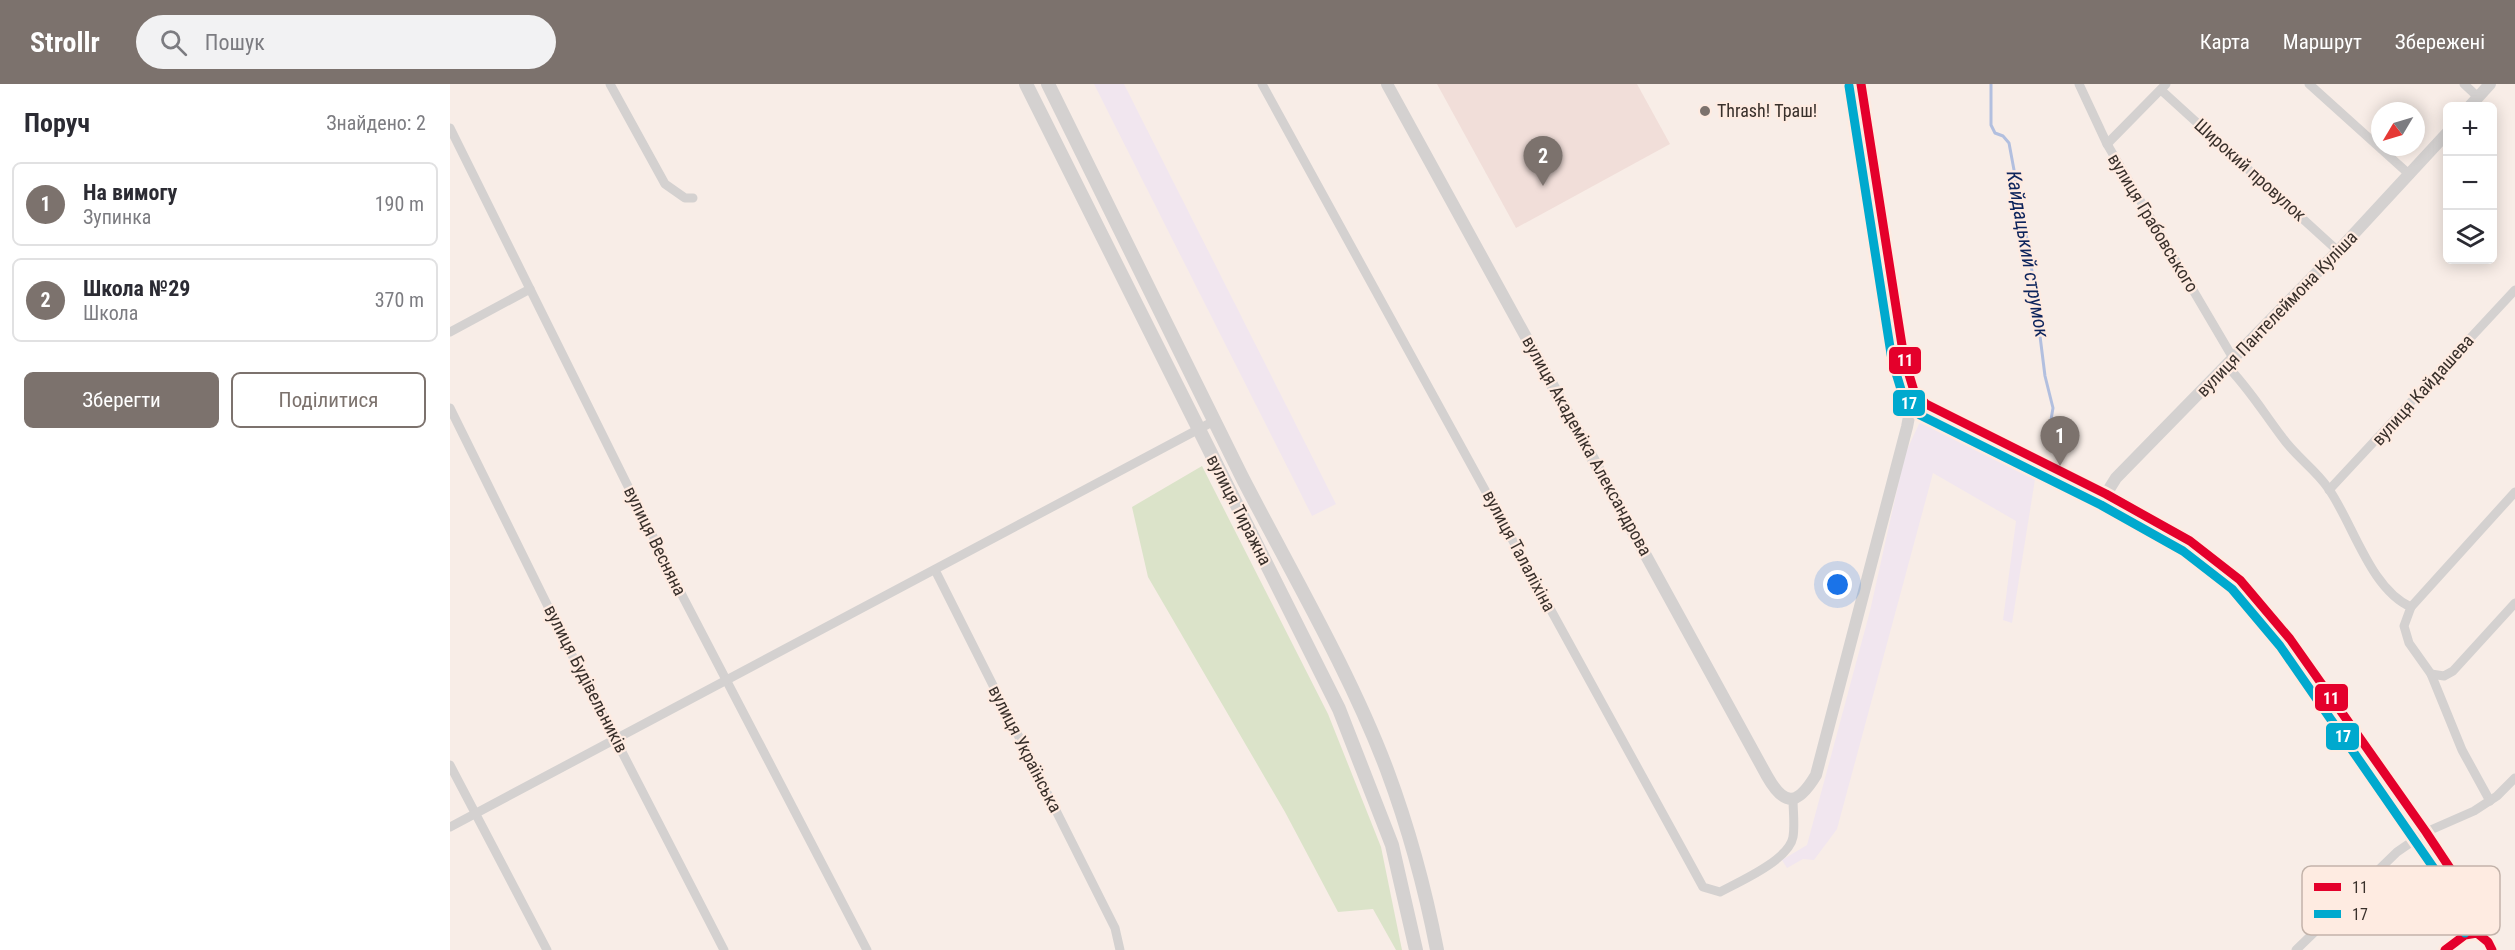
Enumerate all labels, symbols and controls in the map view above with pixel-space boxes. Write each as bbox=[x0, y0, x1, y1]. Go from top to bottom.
search box bbox=[136, 15, 556, 69]
text: Strollr bbox=[30, 26, 100, 59]
icon: search bbox=[157, 26, 190, 59]
text: Пошук bbox=[205, 30, 265, 55]
text: Карта bbox=[2200, 30, 2250, 54]
text: Маршрут bbox=[2283, 30, 2362, 54]
text: Збережені bbox=[2395, 30, 2485, 54]
place label: Thrash! Траш! bbox=[1717, 100, 1817, 121]
north arrow bbox=[2371, 102, 2425, 156]
map controls bbox=[2443, 102, 2497, 264]
button: + bbox=[2443, 102, 2497, 156]
marker: Thrash! Траш! bbox=[1698, 104, 1712, 118]
text: Поруч bbox=[24, 108, 90, 138]
text: Знайдено: 2 bbox=[326, 111, 426, 135]
street label: Широкий провулок bbox=[2190, 114, 2311, 225]
pin: 2 bbox=[1524, 136, 1562, 186]
street label: вулиця Грабовського bbox=[2104, 150, 2203, 296]
button: − bbox=[2443, 156, 2497, 210]
water label: Кайдацький струмок bbox=[2001, 169, 2055, 340]
text: На вимогу bbox=[83, 180, 177, 205]
text: 1 bbox=[40, 192, 51, 216]
text: 190 m bbox=[375, 192, 424, 216]
text: Зупинка bbox=[83, 205, 151, 229]
button: layers bbox=[2443, 210, 2497, 264]
street label: вулиця Пантелеймона Куліша bbox=[2192, 227, 2361, 401]
text: Школа №29 bbox=[83, 276, 190, 301]
text: 2 bbox=[40, 288, 51, 312]
text: 370 m bbox=[375, 288, 424, 312]
text: Школа bbox=[83, 301, 138, 325]
street label: вулиця Кайдашева bbox=[2367, 330, 2478, 449]
street label: вулиця Академіка Александрова bbox=[1518, 332, 1657, 559]
line badge: 11 bbox=[1888, 346, 1922, 375]
text: 11 bbox=[1897, 351, 1913, 370]
button: Зберегти bbox=[24, 372, 219, 428]
button: Поділитися bbox=[231, 372, 426, 428]
line badge: 17 bbox=[1892, 389, 1926, 417]
text: 17 bbox=[1901, 394, 1917, 413]
pin: 1 bbox=[2040, 416, 2080, 466]
street label: вулиця Тиражна bbox=[1203, 451, 1276, 569]
street label: вулиця Весняна bbox=[620, 483, 691, 599]
street label: вулиця Талаліхіна bbox=[1479, 486, 1560, 615]
your location bbox=[1823, 570, 1852, 599]
street label: вулиця Будівельників bbox=[540, 601, 633, 756]
street label: вулиця Українська bbox=[984, 682, 1066, 816]
line badge: 11 bbox=[2314, 683, 2349, 712]
text: 11 bbox=[2323, 689, 2339, 708]
line badge: 17 bbox=[2325, 722, 2360, 751]
text: 17 bbox=[2335, 727, 2351, 746]
legend bbox=[2302, 866, 2500, 935]
text: 11 bbox=[2352, 878, 2368, 897]
text: 17 bbox=[2352, 905, 2368, 924]

